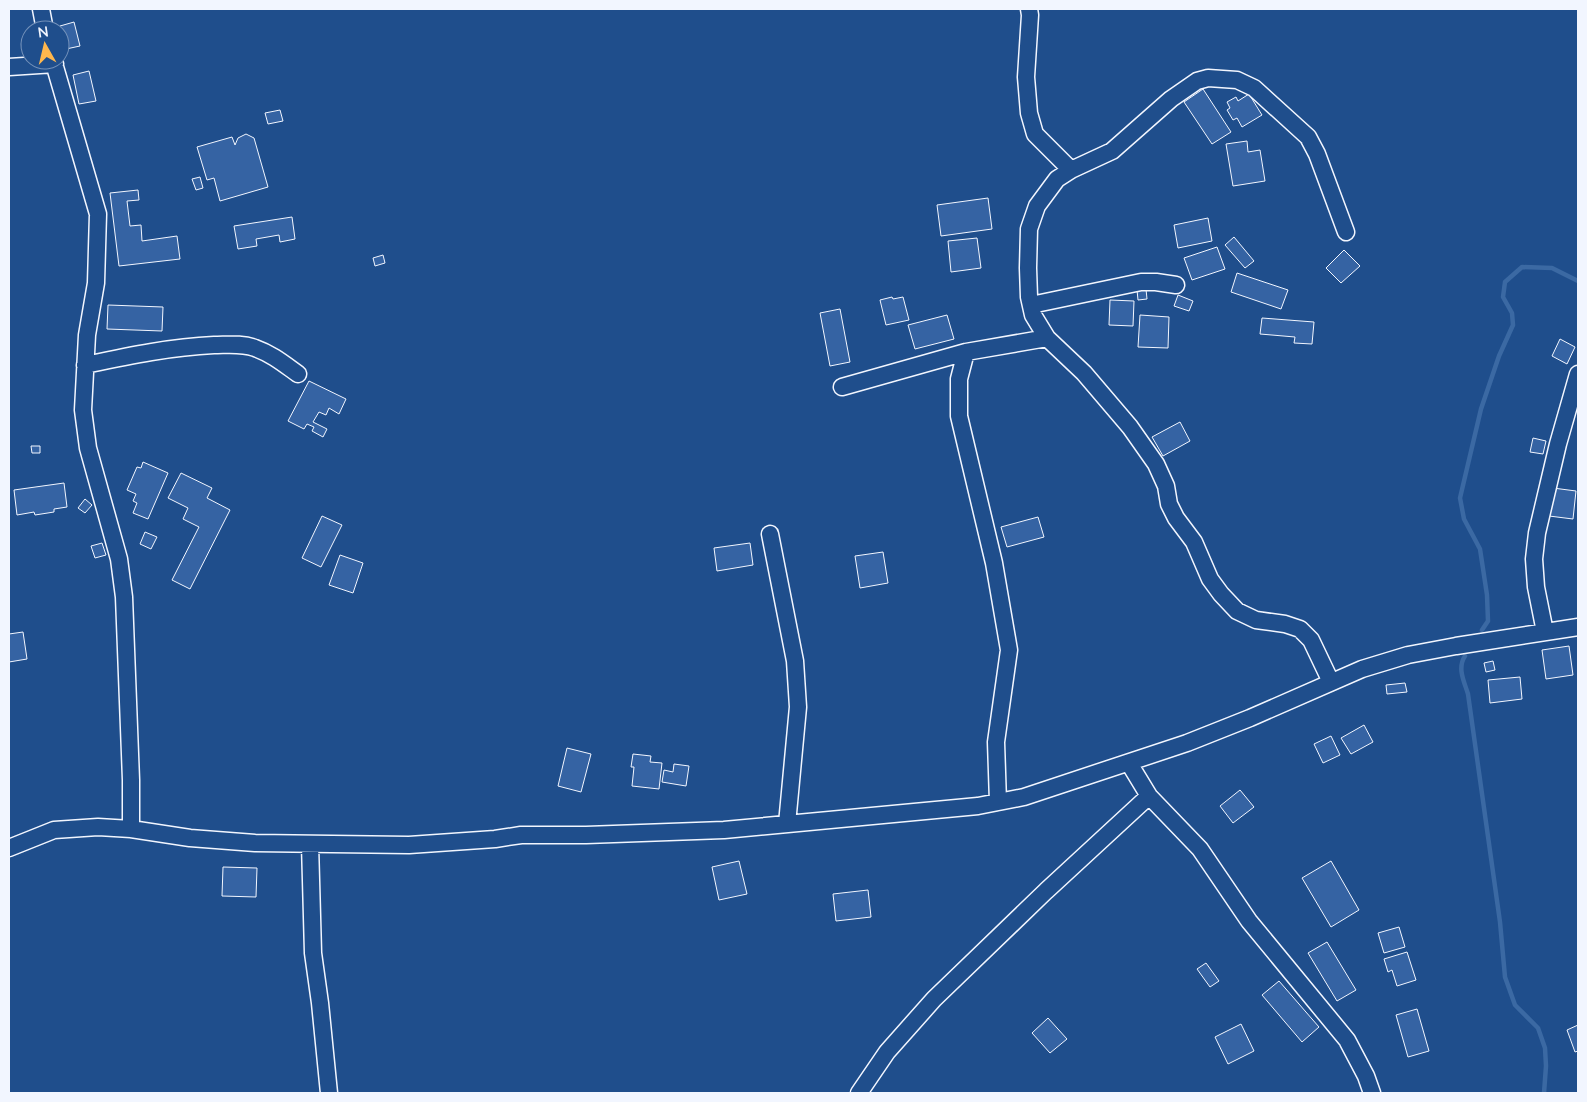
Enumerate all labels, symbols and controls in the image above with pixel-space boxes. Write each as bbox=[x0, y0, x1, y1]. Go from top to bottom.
north arrow bbox=[20, 20, 70, 70]
text: N bbox=[37, 22, 50, 41]

